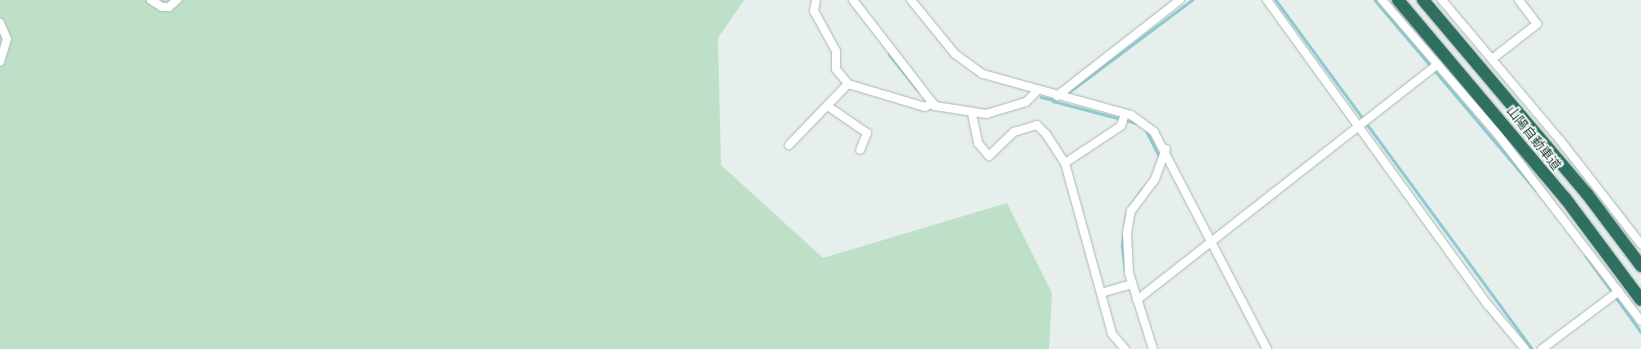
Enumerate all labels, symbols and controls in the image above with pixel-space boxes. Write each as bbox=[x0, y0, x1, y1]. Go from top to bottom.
street label: 山陽自動車道 bbox=[1503, 103, 1565, 173]

